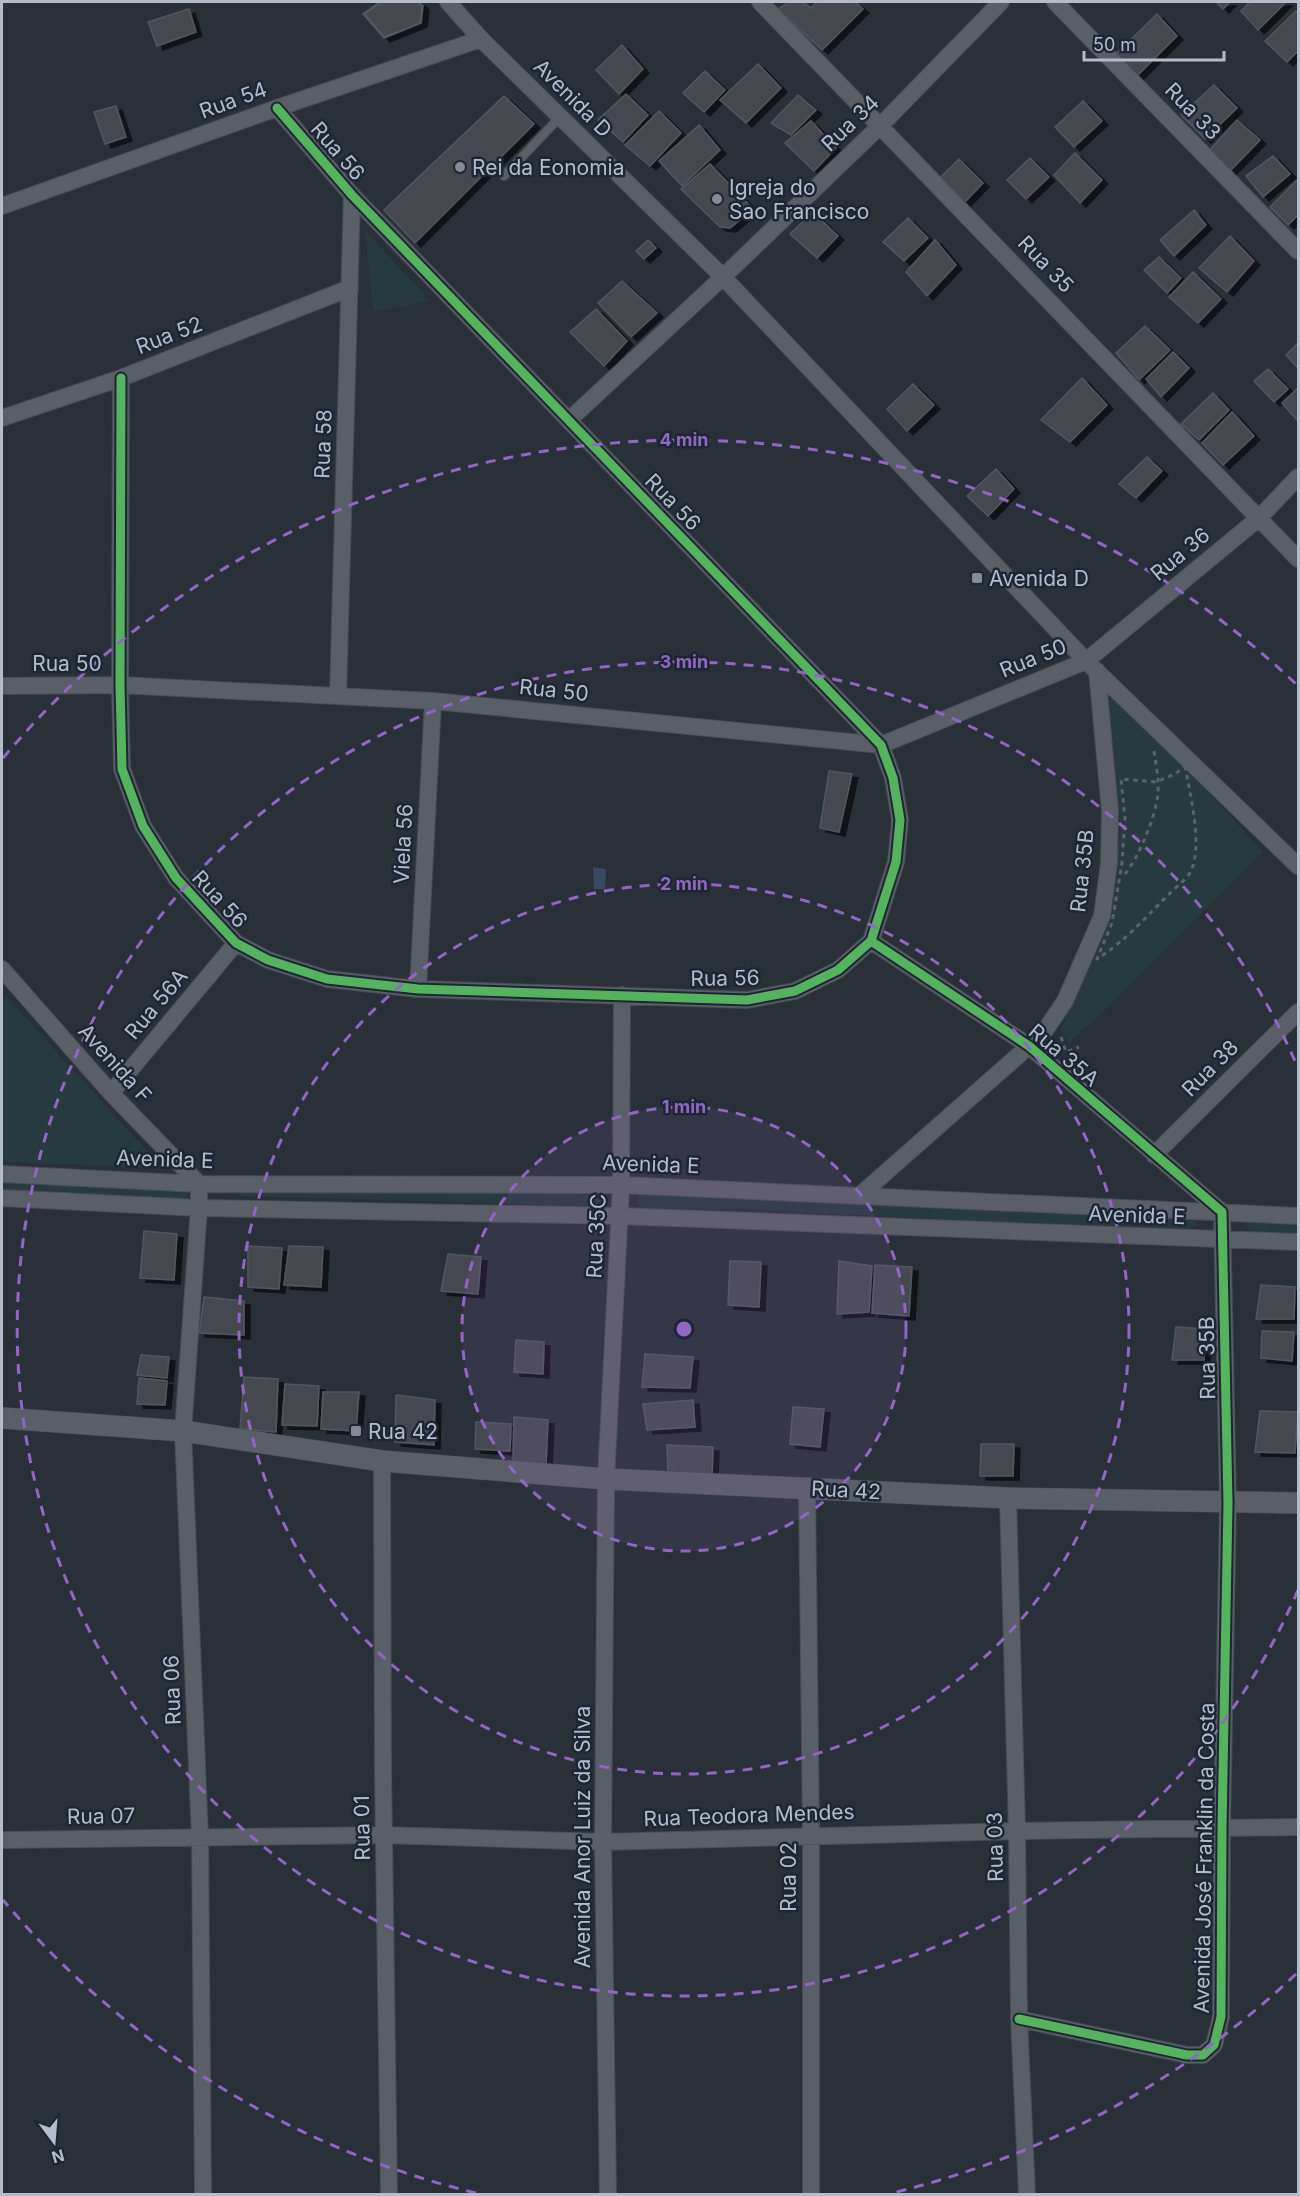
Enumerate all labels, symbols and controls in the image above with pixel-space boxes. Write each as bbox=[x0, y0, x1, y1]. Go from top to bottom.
scale bar bbox=[1084, 24, 1224, 62]
text: 50 m bbox=[1093, 34, 1136, 55]
street label: Avenida D bbox=[529, 54, 617, 142]
street label: Rua 54 bbox=[196, 76, 270, 124]
street label: Rua 33 bbox=[1160, 77, 1226, 145]
street label: Rua 34 bbox=[816, 90, 884, 156]
street label: Rua 56 bbox=[306, 117, 370, 185]
place label: Rei da Eonomia bbox=[472, 155, 625, 180]
marker: Rei da Eonomia bbox=[453, 160, 467, 174]
place label: Igreja do Sao Francisco bbox=[729, 175, 869, 224]
marker: Igreja do Sao Francisco bbox=[710, 192, 724, 206]
street label: Rua 35 bbox=[1013, 230, 1079, 298]
street label: Rua 52 bbox=[132, 311, 206, 359]
street label: Rua 58 bbox=[309, 409, 337, 479]
text: 4 min bbox=[660, 429, 708, 450]
street label: Rua 56 bbox=[640, 468, 706, 536]
street label: Rua 36 bbox=[1145, 522, 1215, 586]
place label: Avenida D bbox=[989, 566, 1089, 591]
marker: Avenida D bbox=[970, 571, 984, 585]
street label: Rua 50 bbox=[996, 633, 1070, 683]
street label: Rua 50 bbox=[32, 651, 102, 676]
text: 3 min bbox=[660, 651, 708, 672]
street label: Rua 50 bbox=[518, 674, 590, 706]
street label: Viela 56 bbox=[388, 803, 418, 885]
street label: Rua 35B bbox=[1065, 828, 1099, 914]
street label: Rua 56 bbox=[187, 865, 253, 933]
text: 2 min bbox=[660, 873, 708, 894]
street label: Rua 56A bbox=[119, 964, 193, 1044]
street label: Rua 56 bbox=[690, 965, 760, 991]
street label: Rua 35A bbox=[1024, 1018, 1104, 1092]
street label: Avenida F bbox=[73, 1019, 157, 1107]
street label: Rua 38 bbox=[1177, 1035, 1243, 1101]
text: 1 min bbox=[662, 1096, 706, 1117]
street label: Avenida E bbox=[116, 1145, 214, 1173]
street label: Avenida E bbox=[602, 1150, 700, 1178]
street label: Rua 35C bbox=[581, 1193, 611, 1279]
street label: Avenida E bbox=[1088, 1201, 1186, 1229]
street label: Rua 35B bbox=[1194, 1316, 1220, 1400]
centre of rings bbox=[674, 1319, 694, 1339]
place label: Rua 42 bbox=[368, 1419, 438, 1444]
marker: Rua 42 bbox=[349, 1424, 363, 1438]
street label: Rua 42 bbox=[810, 1476, 882, 1504]
street label: Rua 06 bbox=[158, 1655, 186, 1725]
street label: Avenida José Franklin da Costa bbox=[1189, 1702, 1219, 2014]
street label: Avenida Anor Luiz da Silva bbox=[570, 1706, 595, 1968]
street label: Rua 01 bbox=[349, 1795, 375, 1861]
street label: Rua Teodora Mendes bbox=[643, 1799, 855, 1831]
street label: Rua 07 bbox=[67, 1803, 135, 1829]
street label: Rua 03 bbox=[982, 1812, 1008, 1882]
street label: Rua 02 bbox=[776, 1842, 801, 1912]
north arrow bbox=[24, 2112, 84, 2172]
text: N bbox=[50, 2145, 67, 2168]

